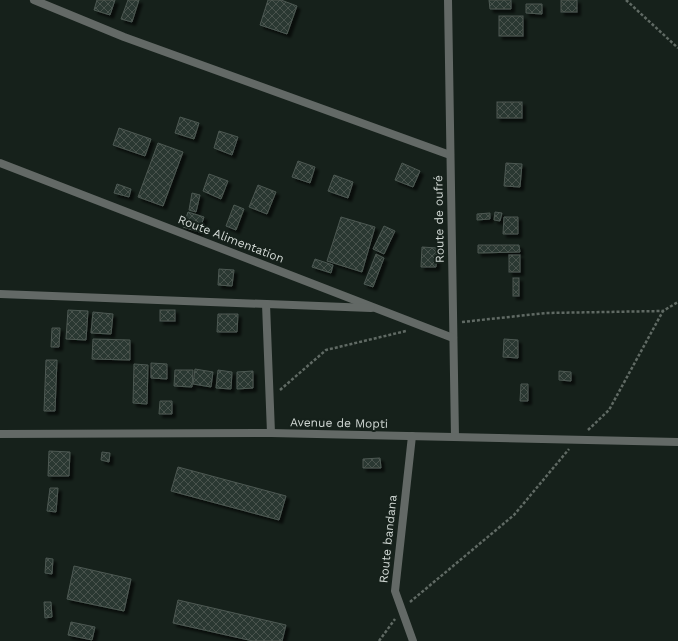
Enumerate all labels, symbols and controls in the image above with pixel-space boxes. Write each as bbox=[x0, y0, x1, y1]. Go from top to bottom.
street label: Route de oufré bbox=[431, 175, 447, 263]
street label: Route Alimentation bbox=[176, 212, 286, 266]
street label: Avenue de Mopti bbox=[290, 415, 388, 431]
street label: Route bandana bbox=[376, 494, 400, 584]

